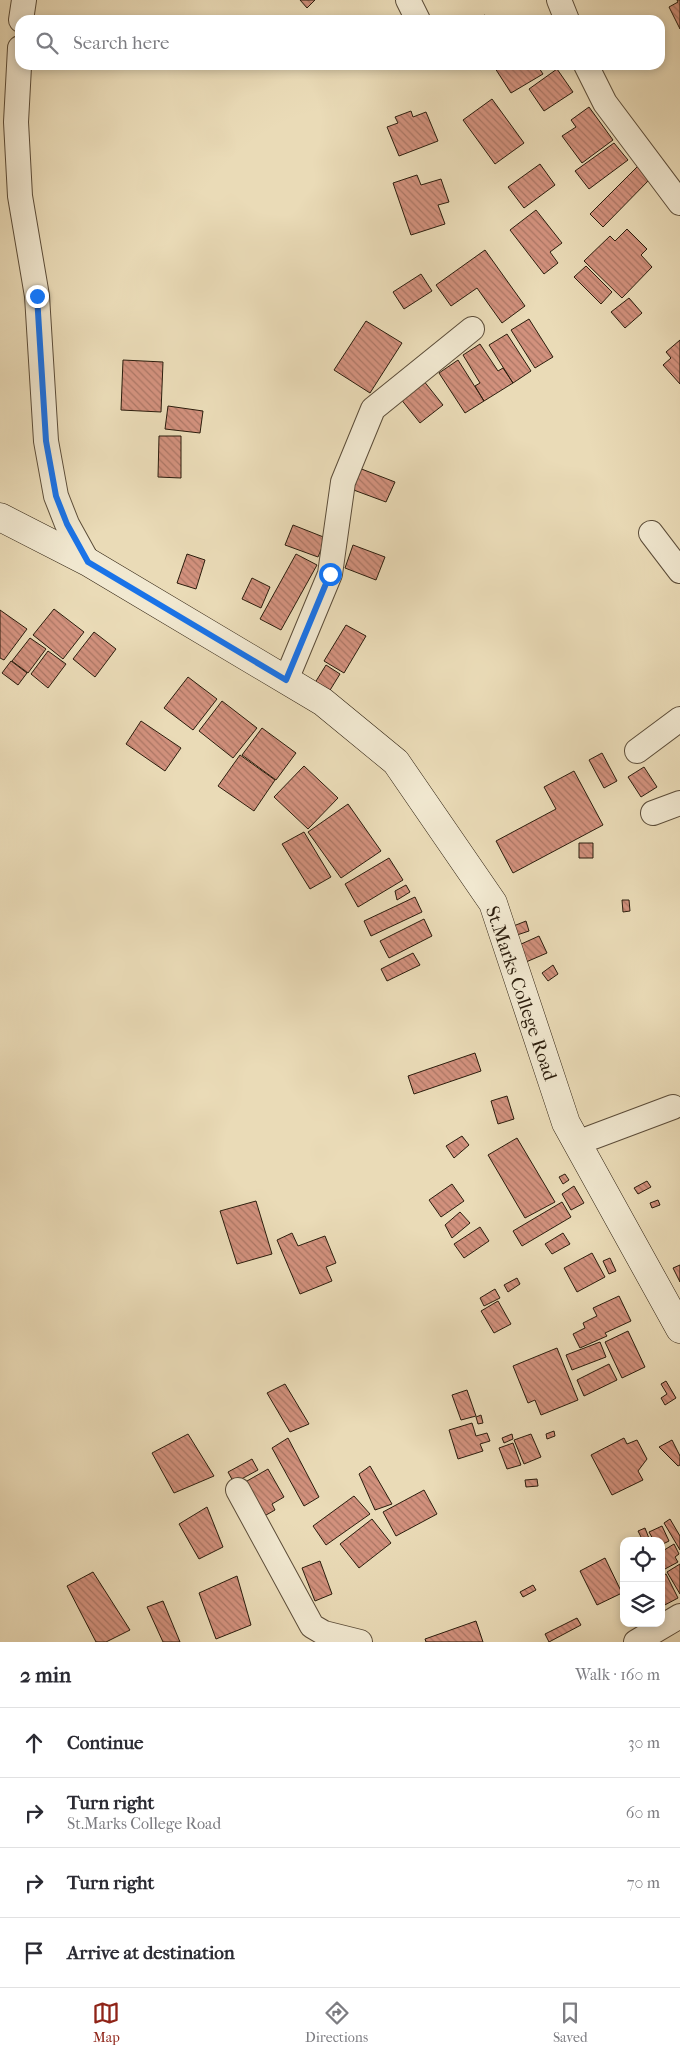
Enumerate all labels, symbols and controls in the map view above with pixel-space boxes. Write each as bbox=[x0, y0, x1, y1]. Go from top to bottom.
search box bbox=[15, 15, 665, 70]
icon: search bbox=[33, 29, 61, 57]
text: Search here bbox=[73, 32, 169, 54]
route end bbox=[26, 285, 49, 308]
route start bbox=[319, 563, 342, 586]
street label: St.Marks College Road bbox=[481, 903, 561, 1084]
map controls bbox=[620, 1537, 665, 1627]
button: locate bbox=[620, 1537, 665, 1582]
button: layers bbox=[620, 1582, 665, 1627]
text: 2 min bbox=[20, 1663, 71, 1687]
text: Walk · 160 m bbox=[575, 1665, 660, 1684]
icon: ahead bbox=[20, 1729, 48, 1757]
text: Continue bbox=[67, 1732, 143, 1754]
text: 30 m bbox=[628, 1733, 660, 1752]
text: Turn right bbox=[67, 1792, 154, 1814]
icon: right bbox=[20, 1799, 48, 1827]
text: 60 m bbox=[626, 1803, 660, 1822]
text: St.Marks College Road bbox=[67, 1814, 221, 1833]
icon: right bbox=[20, 1869, 48, 1897]
text: Turn right bbox=[67, 1872, 154, 1894]
text: 70 m bbox=[627, 1873, 660, 1892]
icon: arrive bbox=[20, 1939, 48, 1967]
text: Arrive at destination bbox=[67, 1942, 235, 1964]
tab: Map bbox=[92, 1999, 120, 2046]
tab: Directions bbox=[305, 1999, 368, 2046]
tab: Saved bbox=[553, 1999, 588, 2046]

